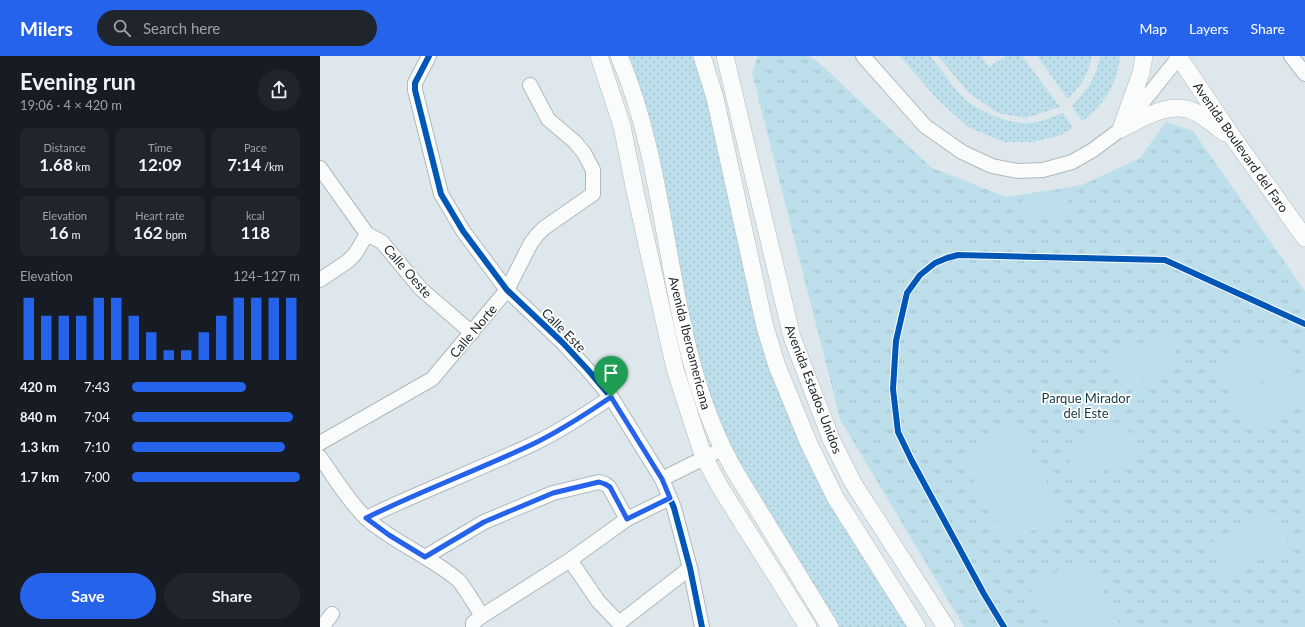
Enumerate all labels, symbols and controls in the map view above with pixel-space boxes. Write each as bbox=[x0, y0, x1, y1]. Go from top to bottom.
search box bbox=[97, 10, 377, 46]
text: Milers bbox=[20, 17, 73, 40]
icon: search bbox=[111, 17, 133, 39]
text: Search here bbox=[143, 19, 220, 37]
text: Map bbox=[1139, 20, 1167, 37]
text: Layers bbox=[1189, 20, 1229, 37]
text: Share bbox=[1251, 20, 1285, 37]
text: Evening run bbox=[20, 68, 136, 95]
button: share bbox=[258, 69, 300, 111]
street label: Avenida Boulevard del Faro bbox=[1190, 79, 1292, 215]
text: 19:06 · 4 × 420 m bbox=[20, 97, 122, 113]
text: Distance bbox=[44, 141, 86, 154]
text: Time bbox=[148, 141, 172, 154]
text: Pace bbox=[244, 141, 267, 154]
text: 1.68 bbox=[39, 154, 73, 175]
text: 12:09 bbox=[138, 154, 182, 175]
text: 7:14 bbox=[227, 154, 261, 175]
text: km bbox=[73, 160, 90, 173]
text: /km bbox=[261, 160, 284, 173]
text: Elevation bbox=[42, 209, 87, 222]
text: Heart rate bbox=[135, 209, 185, 222]
text: kcal bbox=[246, 209, 265, 222]
text: 16 bbox=[49, 222, 69, 243]
text: 162 bbox=[133, 222, 163, 243]
text: 118 bbox=[241, 222, 270, 243]
text: m bbox=[69, 228, 80, 241]
text: bpm bbox=[163, 228, 187, 241]
street label: Calle Oeste bbox=[380, 241, 436, 301]
text: Elevation bbox=[20, 268, 73, 284]
text: 124–127 m bbox=[233, 268, 300, 284]
street label: Avenida Iberoamericana bbox=[666, 275, 714, 411]
street label: Calle Norte bbox=[446, 301, 500, 361]
street label: Calle Este bbox=[539, 305, 590, 356]
street label: Avenida Estados Unidos bbox=[782, 322, 846, 456]
pin bbox=[594, 356, 628, 397]
icon: arrive bbox=[600, 362, 622, 384]
text: 420 m bbox=[20, 379, 57, 395]
text: 7:43 bbox=[84, 379, 110, 395]
park label: Parque Mirador del Este bbox=[1042, 390, 1131, 421]
text: 840 m bbox=[20, 409, 57, 425]
text: 7:04 bbox=[84, 409, 110, 425]
text: 1.3 km bbox=[20, 439, 59, 455]
text: 7:10 bbox=[84, 439, 110, 455]
text: 1.7 km bbox=[20, 469, 59, 485]
text: 7:00 bbox=[84, 469, 110, 485]
button: Save bbox=[20, 573, 156, 619]
button: Share bbox=[164, 573, 300, 619]

